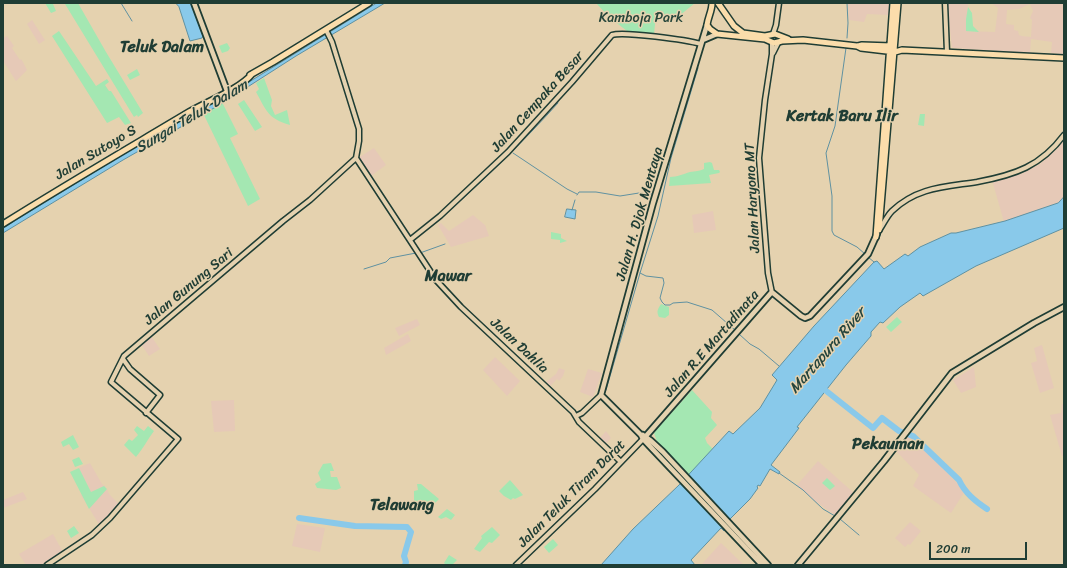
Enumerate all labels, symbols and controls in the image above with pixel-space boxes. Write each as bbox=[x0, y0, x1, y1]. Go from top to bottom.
park label: Kamboja Park bbox=[599, 10, 683, 26]
district label: Teluk Dalam bbox=[120, 38, 204, 58]
street label: Jalan Cempaka Besar bbox=[488, 48, 588, 156]
water label: Sungai Teluk Dalam bbox=[133, 76, 251, 158]
district label: Kertak Baru Ilir bbox=[786, 107, 898, 127]
street label: Jalan Sutoyo S bbox=[52, 122, 140, 184]
street label: Jalan Haryono MT bbox=[742, 143, 764, 253]
street label: Jalan H. Djok Mentaya bbox=[613, 145, 667, 283]
street label: Jalan Gunung Sari bbox=[141, 245, 237, 329]
district label: Mawar bbox=[425, 267, 471, 287]
street label: Jalan R.E Martadinata bbox=[661, 287, 763, 401]
water label: Martapura River bbox=[786, 304, 870, 398]
street label: Jalan Dahlia bbox=[486, 315, 552, 377]
district label: Pekauman bbox=[852, 435, 924, 455]
street label: Jalan Teluk Tiram Darat bbox=[515, 437, 629, 551]
district label: Telawang bbox=[370, 496, 434, 516]
scale bar bbox=[931, 534, 1029, 560]
text: 200 m bbox=[936, 538, 970, 560]

